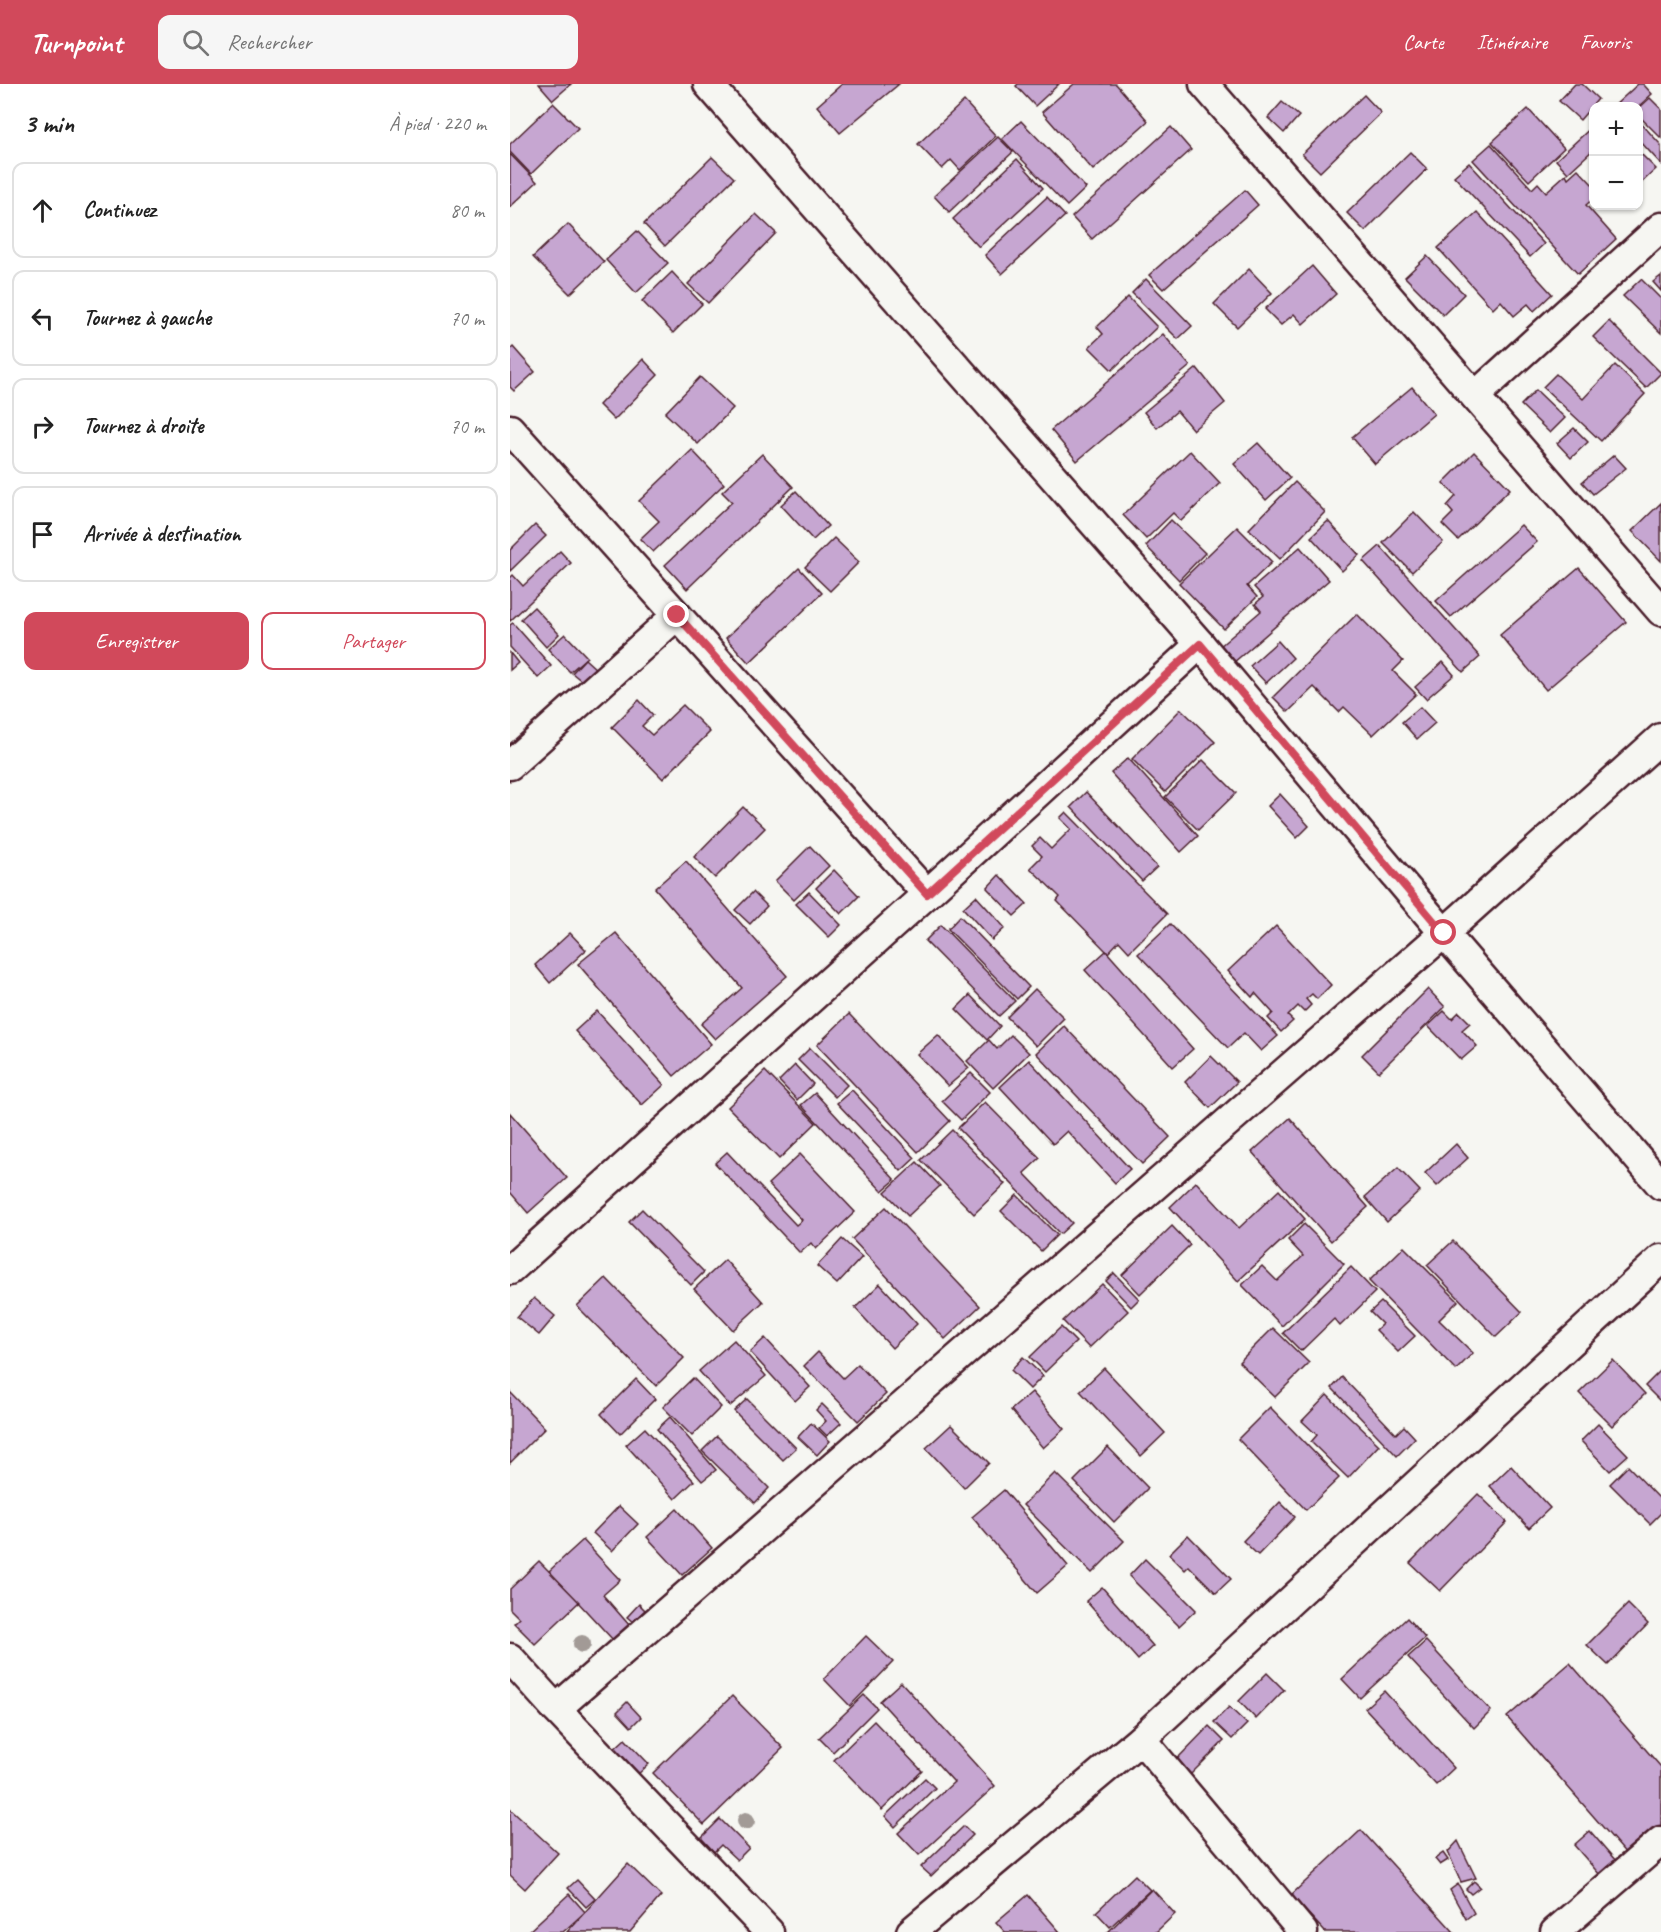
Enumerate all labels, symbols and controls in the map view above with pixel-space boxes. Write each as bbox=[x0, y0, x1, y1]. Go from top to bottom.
search box bbox=[158, 15, 578, 69]
text: Turnpoint bbox=[30, 25, 122, 60]
icon: search bbox=[179, 26, 212, 59]
text: Rechercher bbox=[227, 28, 311, 56]
text: Carte bbox=[1403, 29, 1444, 55]
text: Itinéraire bbox=[1477, 29, 1547, 55]
text: Favoris bbox=[1580, 29, 1631, 55]
map controls bbox=[1589, 102, 1643, 210]
button: + bbox=[1589, 102, 1643, 156]
text: 3 min bbox=[24, 107, 74, 140]
text: À pied · 220 m bbox=[389, 111, 486, 136]
button: − bbox=[1589, 156, 1643, 210]
icon: ahead bbox=[26, 194, 59, 227]
text: Continuez bbox=[83, 196, 156, 224]
text: 80 m bbox=[450, 198, 484, 223]
icon: left bbox=[26, 302, 59, 335]
text: Tournez à gauche bbox=[83, 304, 211, 332]
text: 70 m bbox=[450, 306, 484, 331]
icon: right bbox=[26, 410, 59, 443]
text: Tournez à droite bbox=[83, 412, 203, 440]
text: 70 m bbox=[450, 414, 484, 439]
icon: arrive bbox=[26, 518, 59, 551]
text: Arrivée à destination bbox=[83, 520, 241, 548]
route end bbox=[663, 601, 689, 627]
button: Enregistrer bbox=[24, 612, 249, 670]
button: Partager bbox=[261, 612, 486, 670]
route start bbox=[1430, 919, 1456, 945]

